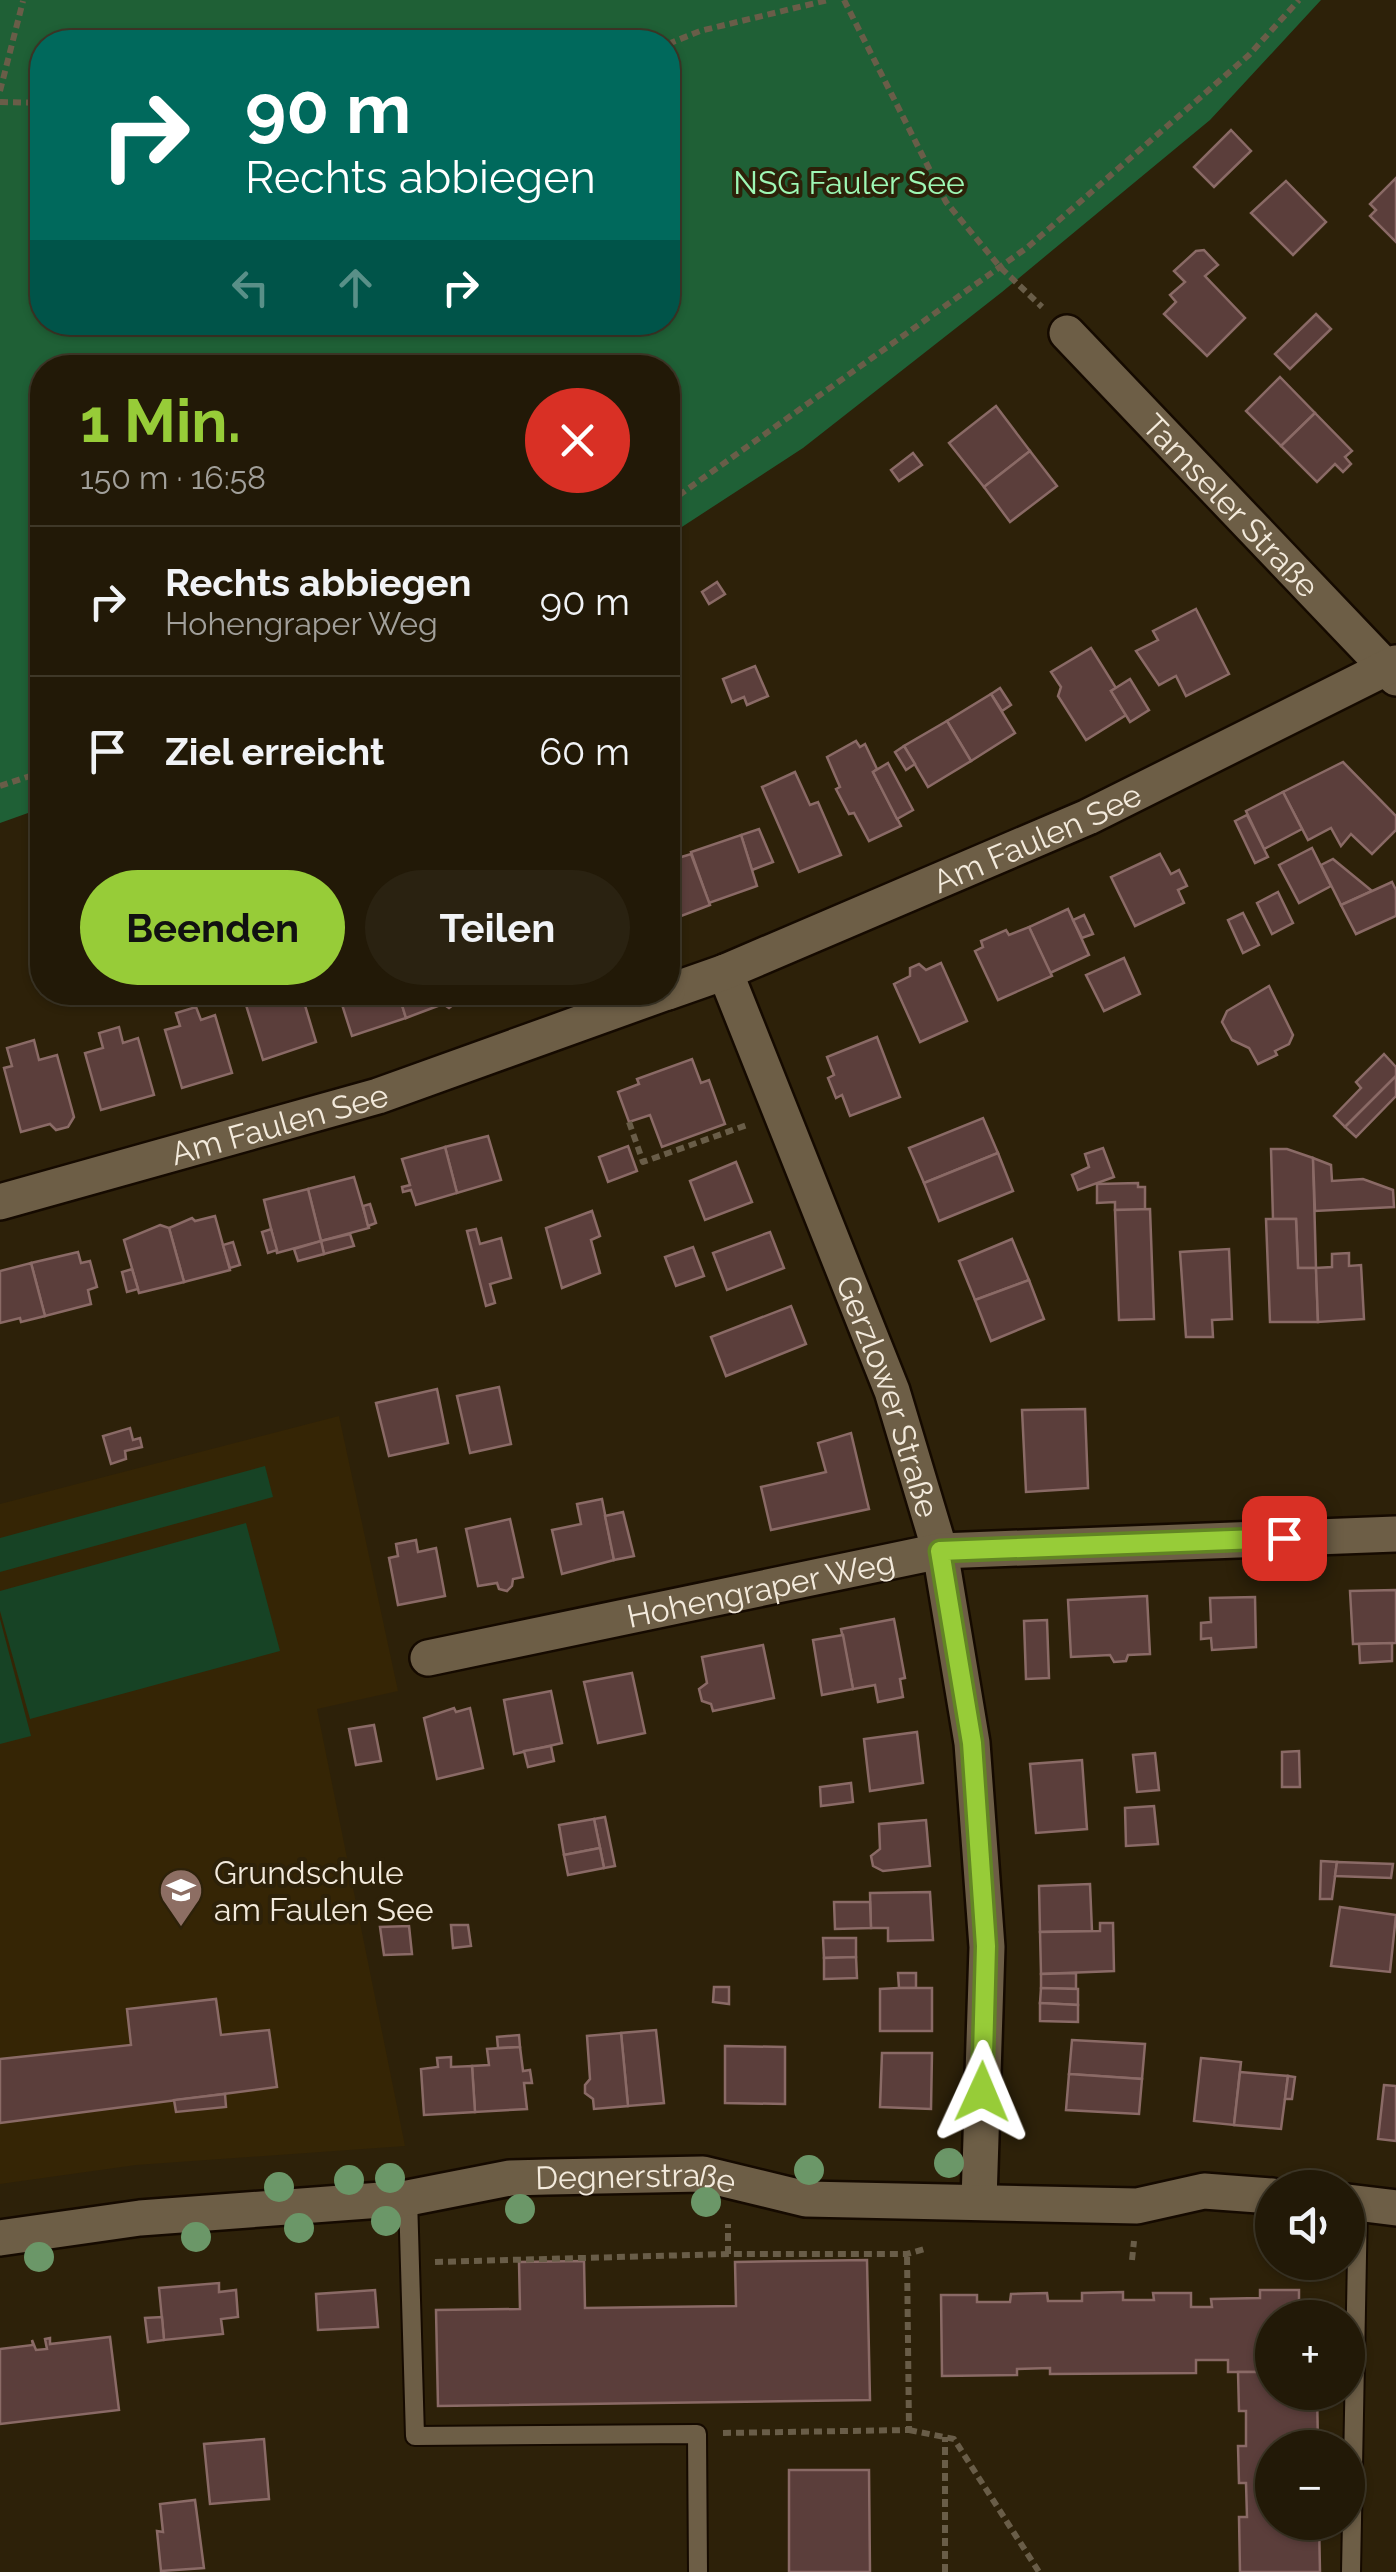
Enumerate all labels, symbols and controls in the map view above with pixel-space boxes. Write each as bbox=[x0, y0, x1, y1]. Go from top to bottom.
text: 90 m bbox=[245, 67, 411, 149]
icon: right bbox=[80, 70, 210, 200]
text: Rechts abbiegen bbox=[245, 151, 596, 204]
park label: NSG Fauler See bbox=[733, 164, 965, 201]
icon: left bbox=[223, 260, 278, 315]
icon: ahead bbox=[328, 260, 383, 315]
icon: right bbox=[433, 260, 488, 315]
text: 1 Min. bbox=[80, 386, 241, 456]
button: close bbox=[525, 388, 630, 493]
street label: Tamseler Straße bbox=[1136, 406, 1327, 604]
text: 150 m · 16:58 bbox=[80, 459, 266, 496]
text: Rechts abbiegen bbox=[165, 560, 471, 605]
icon: right bbox=[80, 574, 135, 629]
text: 90 m bbox=[540, 579, 630, 624]
text: Hohengraper Weg bbox=[165, 605, 438, 642]
icon: arrive bbox=[80, 724, 135, 779]
text: Ziel erreicht bbox=[165, 729, 385, 774]
text: 60 m bbox=[539, 729, 630, 774]
street label: Am Faulen See bbox=[927, 775, 1147, 900]
button: Beenden bbox=[80, 870, 345, 985]
button: Teilen bbox=[365, 870, 630, 985]
street label: Am Faulen See bbox=[166, 1076, 392, 1172]
street label: Gerzlower Straße bbox=[829, 1270, 947, 1522]
pin bbox=[1242, 1496, 1327, 1581]
icon: arrive bbox=[1257, 1511, 1312, 1566]
street label: Hohengraper Weg bbox=[623, 1542, 898, 1634]
place label: Grundschule am Faulen See bbox=[214, 1854, 434, 1928]
school or university icon: Grundschule am Faulen See bbox=[158, 1867, 204, 1928]
position arrow bbox=[930, 2040, 1034, 2144]
street label: Degnerstraße bbox=[535, 2155, 740, 2200]
map controls bbox=[1255, 2170, 1365, 2540]
button: sound bbox=[1255, 2170, 1365, 2280]
button: + bbox=[1255, 2300, 1365, 2410]
button: − bbox=[1255, 2430, 1365, 2540]

